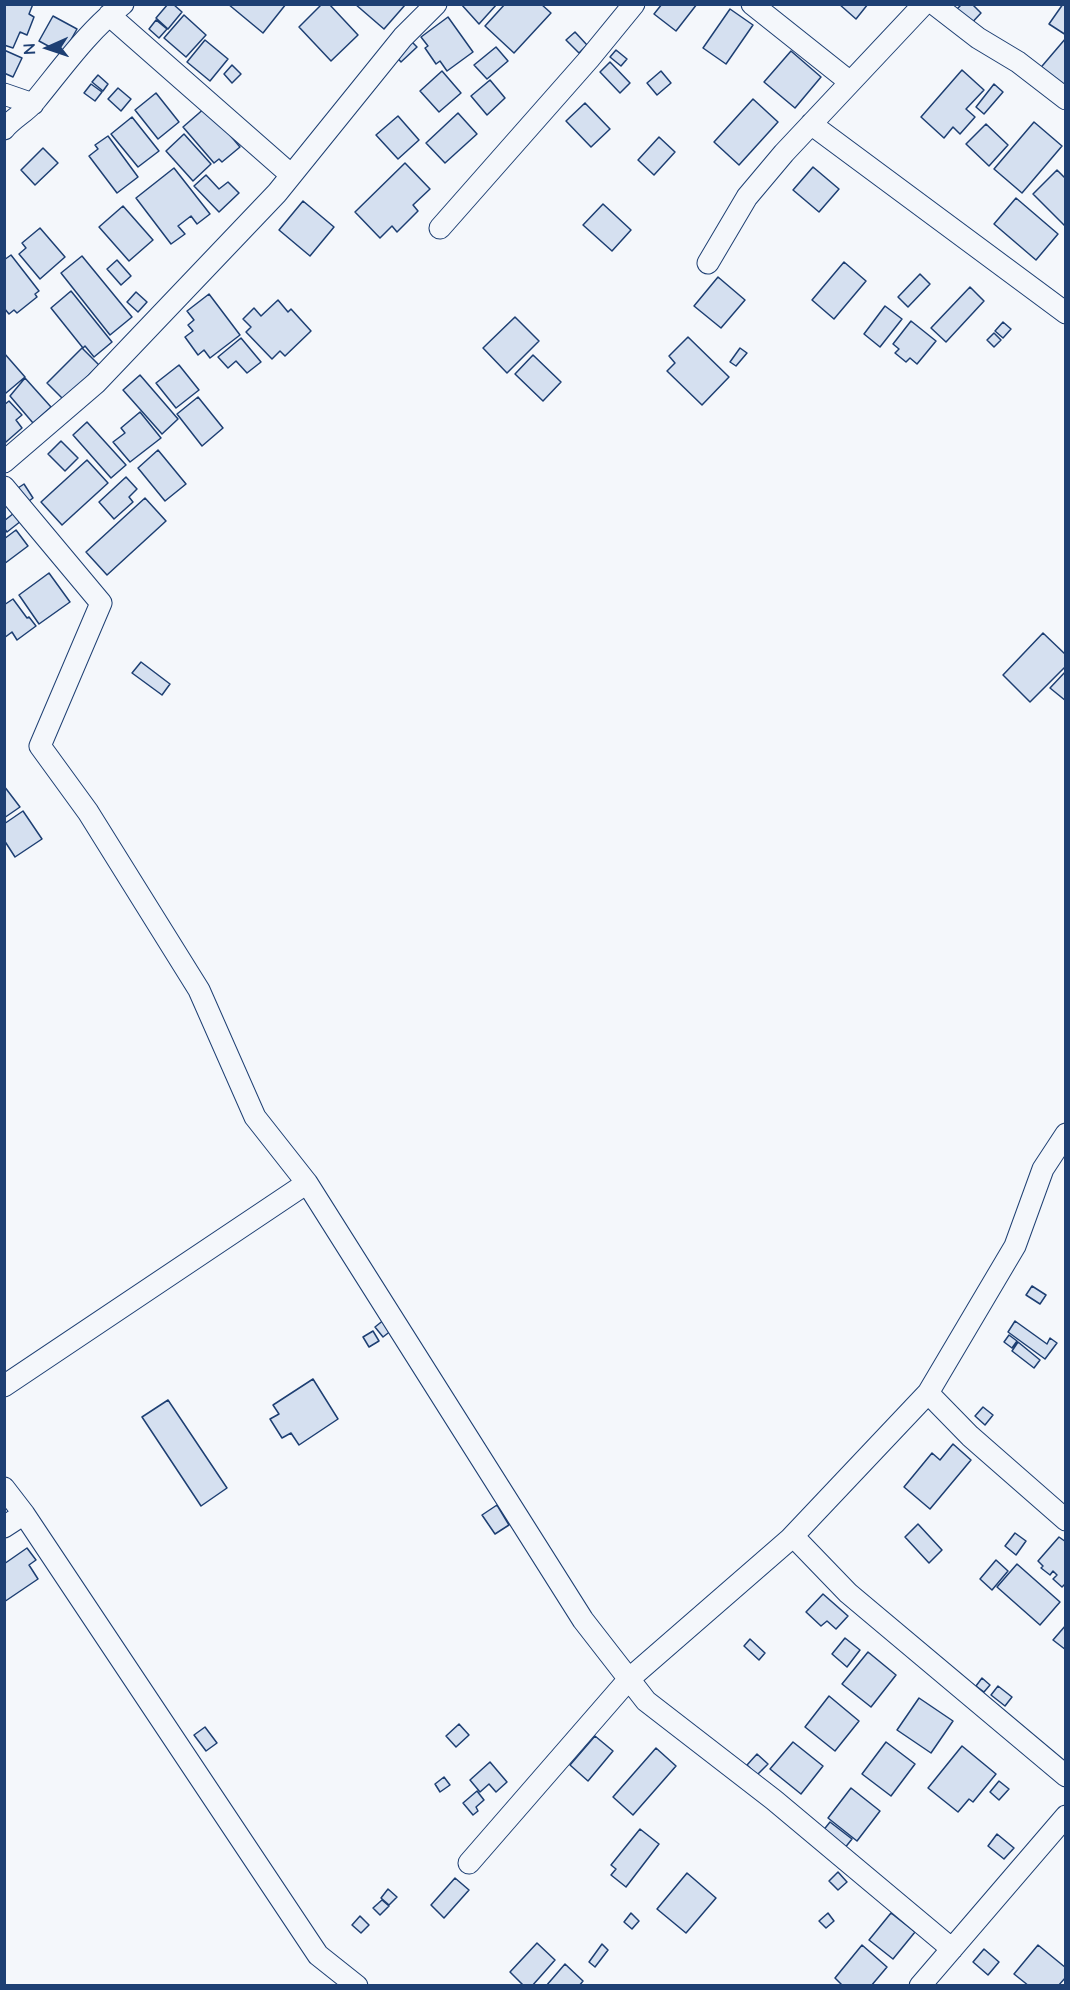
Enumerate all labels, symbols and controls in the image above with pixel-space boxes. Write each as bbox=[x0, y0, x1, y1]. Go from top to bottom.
north arrow bbox=[18, 18, 78, 78]
text: N bbox=[19, 42, 41, 55]

